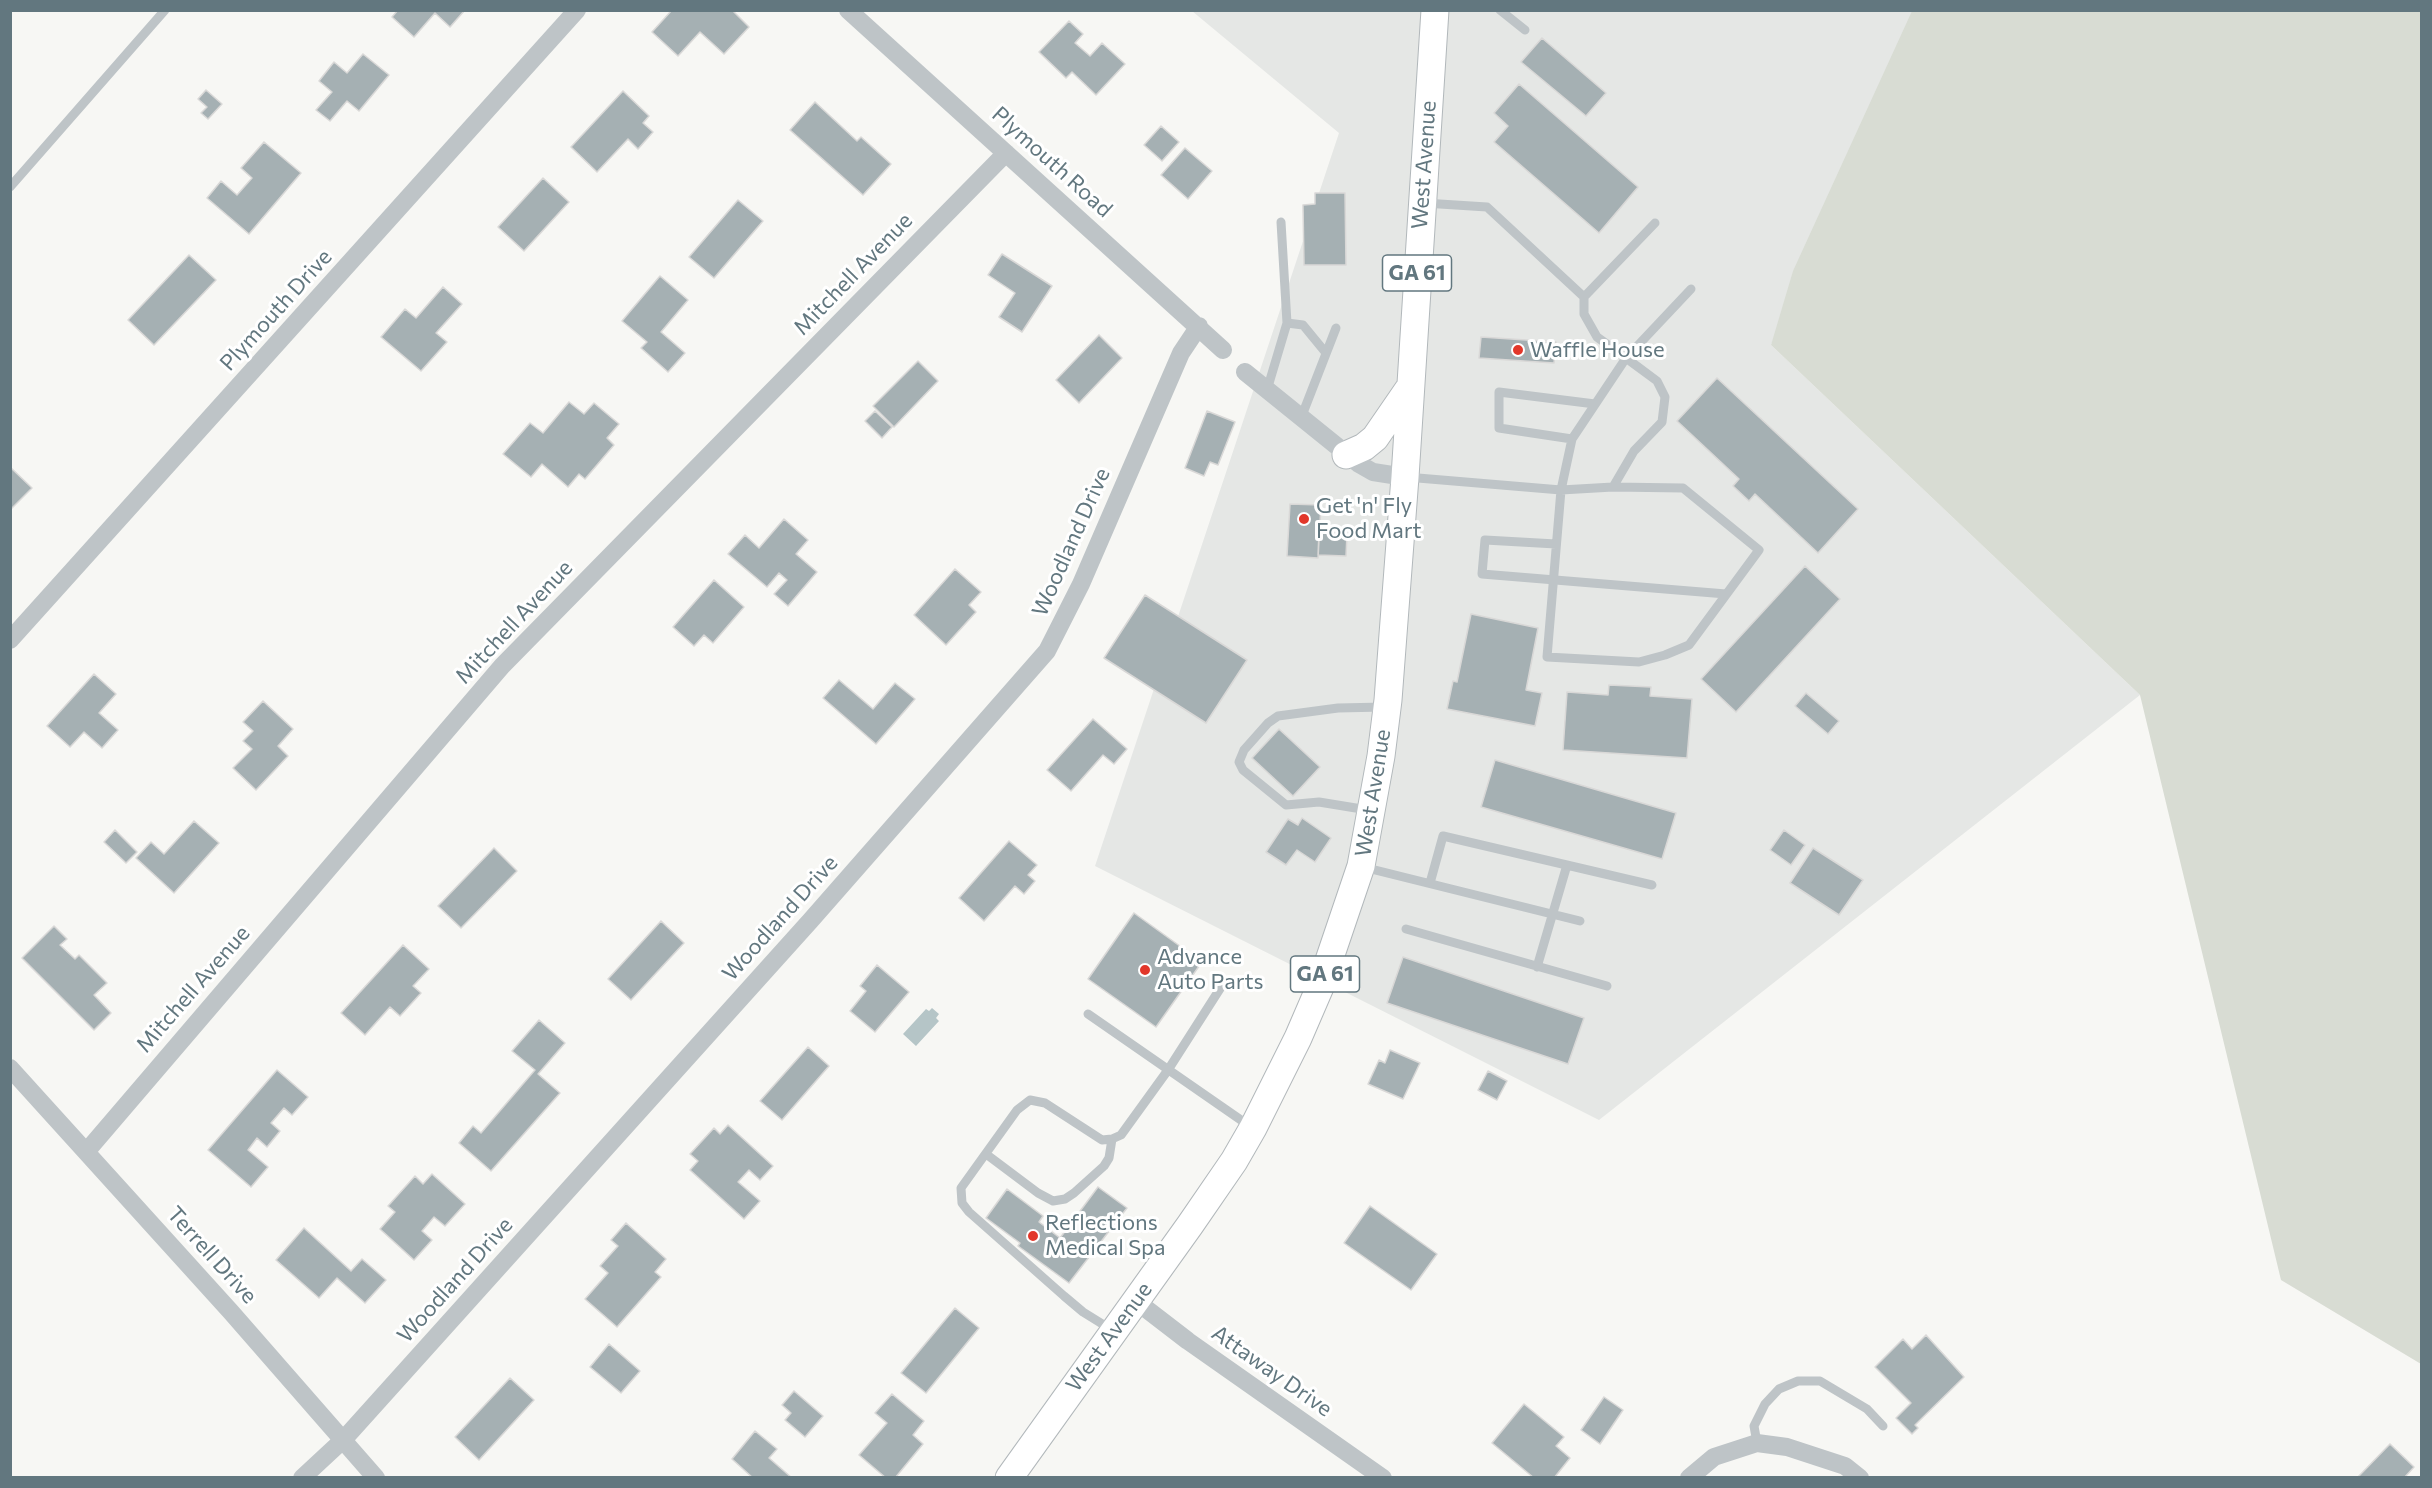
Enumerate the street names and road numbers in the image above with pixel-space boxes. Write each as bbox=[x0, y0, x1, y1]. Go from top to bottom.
street label: West Avenue bbox=[1406, 100, 1442, 230]
street label: Plymouth Road bbox=[986, 101, 1118, 223]
street label: Mitchell Avenue bbox=[788, 208, 918, 340]
street label: Plymouth Drive bbox=[215, 244, 337, 376]
road number: GA 61 bbox=[1382, 255, 1452, 291]
street label: Woodland Drive bbox=[1026, 464, 1116, 620]
street label: Mitchell Avenue bbox=[450, 555, 578, 689]
street label: West Avenue bbox=[1350, 727, 1396, 859]
street label: Woodland Drive bbox=[717, 850, 843, 986]
street label: Mitchell Avenue bbox=[131, 920, 255, 1058]
road number: GA 61 bbox=[1290, 956, 1360, 992]
street label: Terrell Drive bbox=[162, 1201, 262, 1309]
street label: Woodland Drive bbox=[392, 1212, 518, 1348]
street label: West Avenue bbox=[1060, 1277, 1158, 1397]
street label: Attaway Drive bbox=[1207, 1320, 1337, 1422]

